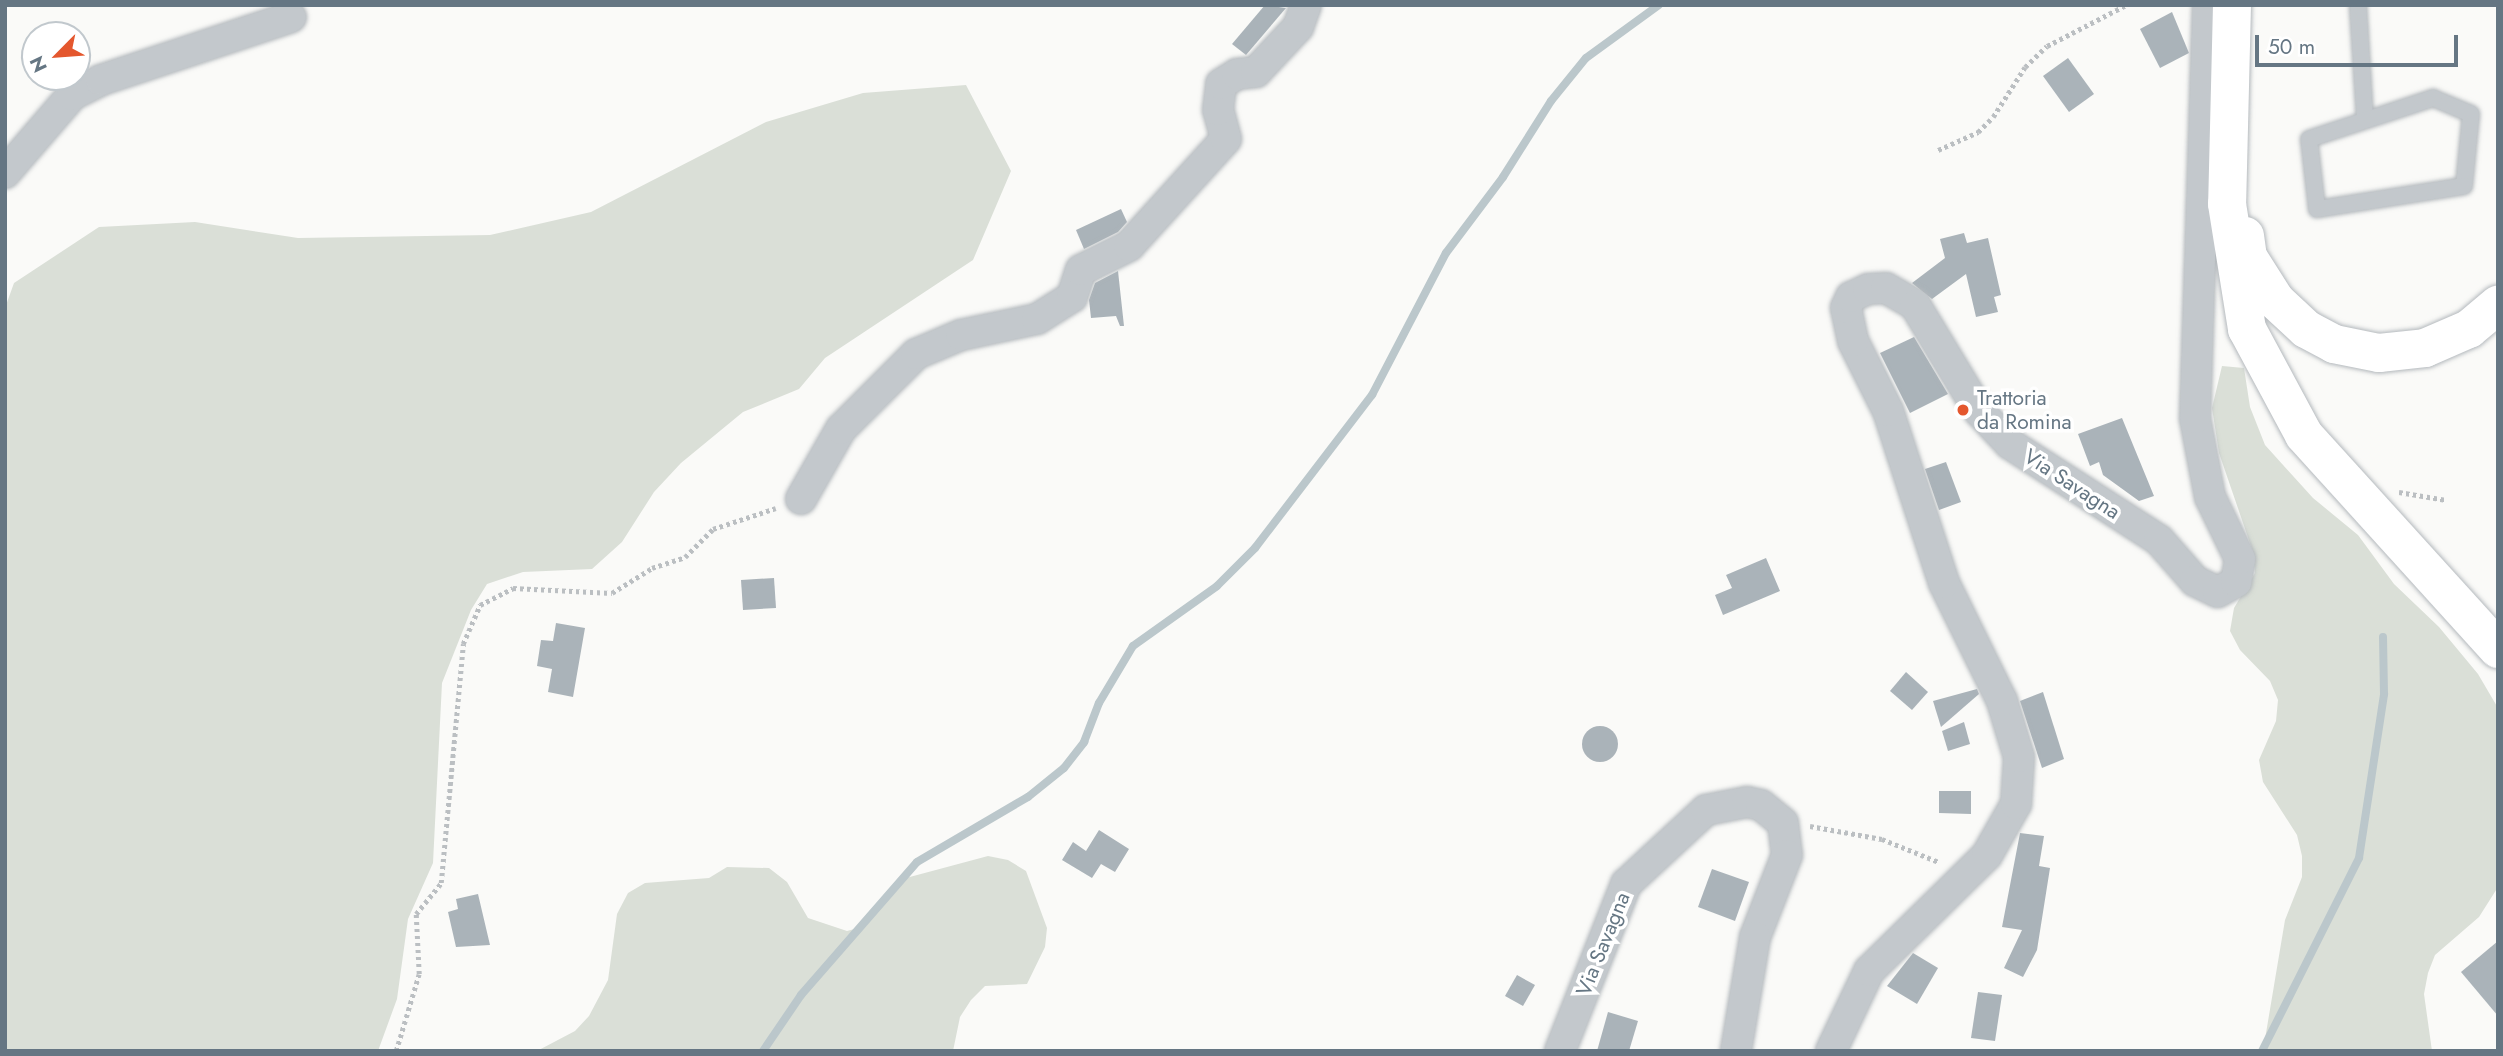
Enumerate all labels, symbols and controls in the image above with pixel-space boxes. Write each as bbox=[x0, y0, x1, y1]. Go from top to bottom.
north arrow bbox=[21, 21, 91, 91]
scale bar bbox=[2258, 21, 2461, 65]
text: 50 m bbox=[2268, 32, 2315, 62]
text: N bbox=[23, 52, 54, 77]
place label: Trattoria da Romina bbox=[1977, 385, 2072, 435]
marker: Trattoria da Romina bbox=[1955, 402, 1971, 418]
street label: Via Savagna bbox=[2019, 444, 2125, 524]
street label: Via Savagna bbox=[1571, 888, 1635, 1000]

